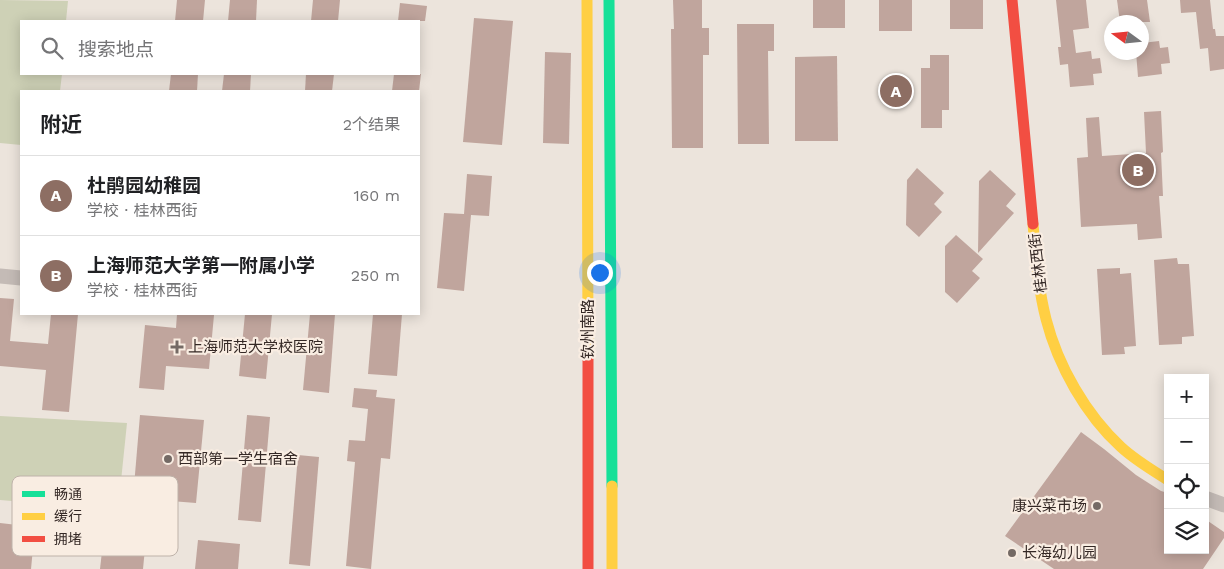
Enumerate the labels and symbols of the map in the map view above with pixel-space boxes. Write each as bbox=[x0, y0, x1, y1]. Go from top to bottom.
north arrow bbox=[1104, 15, 1149, 60]
pin: A bbox=[880, 72, 912, 110]
pin: B bbox=[1122, 151, 1154, 189]
street label: 桂林西街 bbox=[1025, 232, 1051, 294]
your location bbox=[587, 260, 613, 286]
street label: 钦州南路 bbox=[579, 299, 597, 359]
place label: 上海师范大学校医院 bbox=[188, 338, 323, 356]
marker: 上海师范大学校医院 bbox=[170, 340, 184, 354]
place label: 西部第一学生宿舍 bbox=[178, 450, 298, 468]
marker: 西部第一学生宿舍 bbox=[162, 453, 174, 465]
legend bbox=[12, 476, 178, 556]
text: 畅通 bbox=[54, 486, 82, 502]
place label: 康兴菜市场 bbox=[1012, 497, 1087, 515]
marker: 康兴菜市场 bbox=[1091, 500, 1103, 512]
text: 缓行 bbox=[54, 508, 82, 524]
text: 拥堵 bbox=[54, 531, 82, 547]
place label: 长海幼儿园 bbox=[1022, 544, 1097, 562]
marker: 长海幼儿园 bbox=[1006, 547, 1018, 559]

